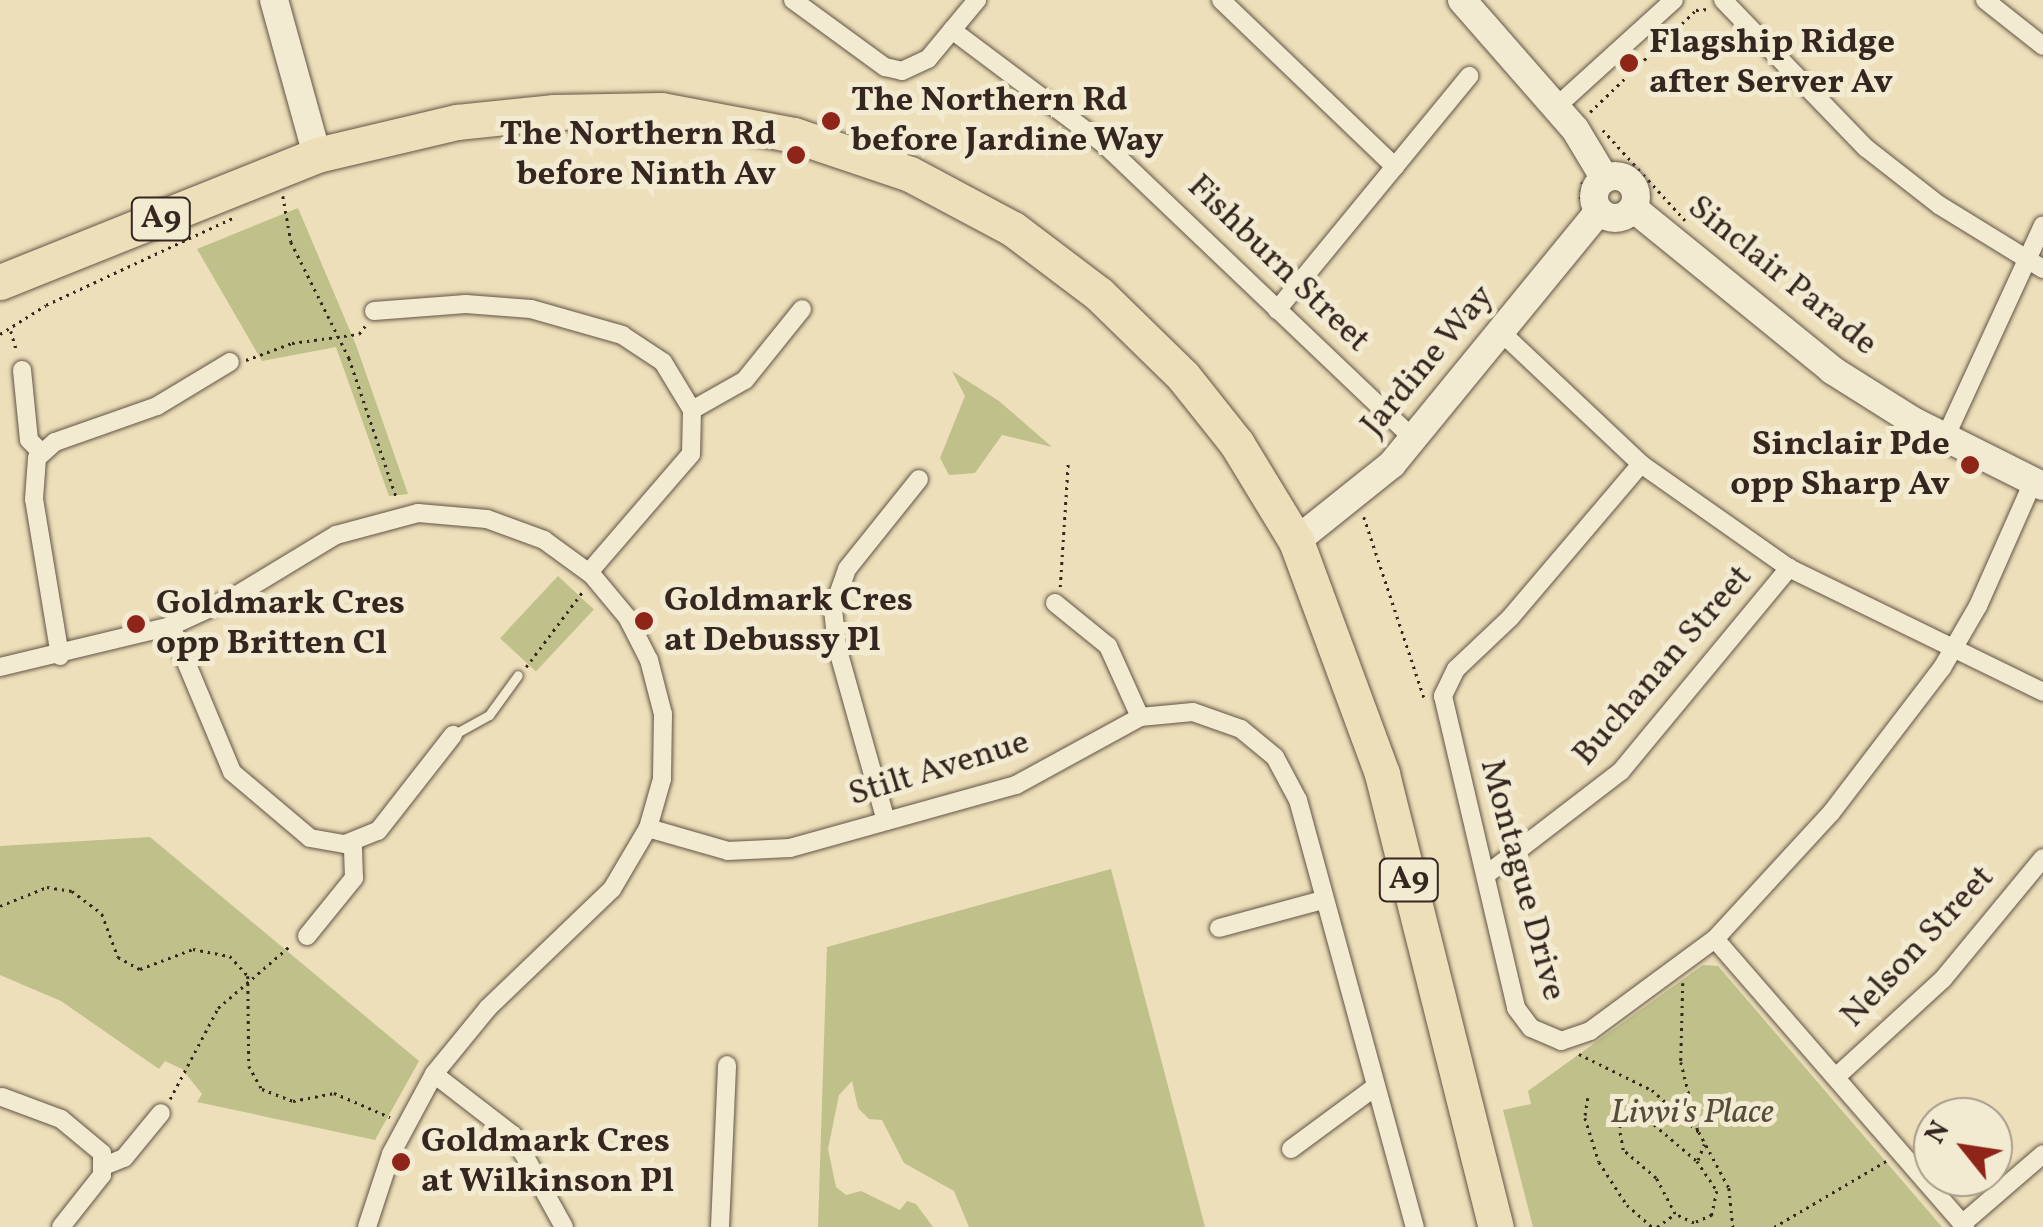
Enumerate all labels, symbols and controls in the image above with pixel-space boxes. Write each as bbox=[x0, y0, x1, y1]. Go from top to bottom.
place label: Flagship Ridge after Server Av bbox=[1649, 22, 1895, 104]
marker: Flagship Ridge after Server Av bbox=[1618, 52, 1640, 74]
place label: The Northern Rd before Jardine Way bbox=[851, 80, 1164, 162]
marker: The Northern Rd before Jardine Way bbox=[820, 110, 842, 132]
place label: The Northern Rd before Ninth Av bbox=[500, 114, 776, 196]
marker: The Northern Rd before Ninth Av bbox=[785, 144, 807, 166]
street label: Fishburn Street bbox=[1178, 166, 1378, 362]
street label: Sinclair Parade bbox=[1679, 187, 1885, 365]
road number: A9 bbox=[128, 192, 194, 246]
street label: Jardine Way bbox=[1352, 276, 1504, 446]
place label: Sinclair Pde opp Sharp Av bbox=[1730, 424, 1950, 506]
marker: Sinclair Pde opp Sharp Av bbox=[1959, 454, 1981, 476]
street label: Buchanan Street bbox=[1564, 557, 1762, 775]
place label: Goldmark Cres at Debussy Pl bbox=[664, 580, 913, 662]
place label: Goldmark Cres opp Britten Cl bbox=[156, 583, 405, 665]
marker: Goldmark Cres at Debussy Pl bbox=[633, 610, 655, 632]
marker: Goldmark Cres opp Britten Cl bbox=[125, 613, 147, 635]
street label: Stilt Avenue bbox=[844, 722, 1034, 816]
street label: Montague Drive bbox=[1470, 755, 1574, 1005]
road number: A9 bbox=[1376, 853, 1442, 907]
street label: Nelson Street bbox=[1832, 857, 2004, 1037]
park label: Livvi's Place bbox=[1610, 1092, 1774, 1134]
north arrow bbox=[1913, 1097, 2013, 1197]
text: N bbox=[1916, 1114, 1960, 1151]
place label: Goldmark Cres at Wilkinson Pl bbox=[421, 1121, 675, 1203]
marker: Goldmark Cres at Wilkinson Pl bbox=[390, 1151, 412, 1173]

